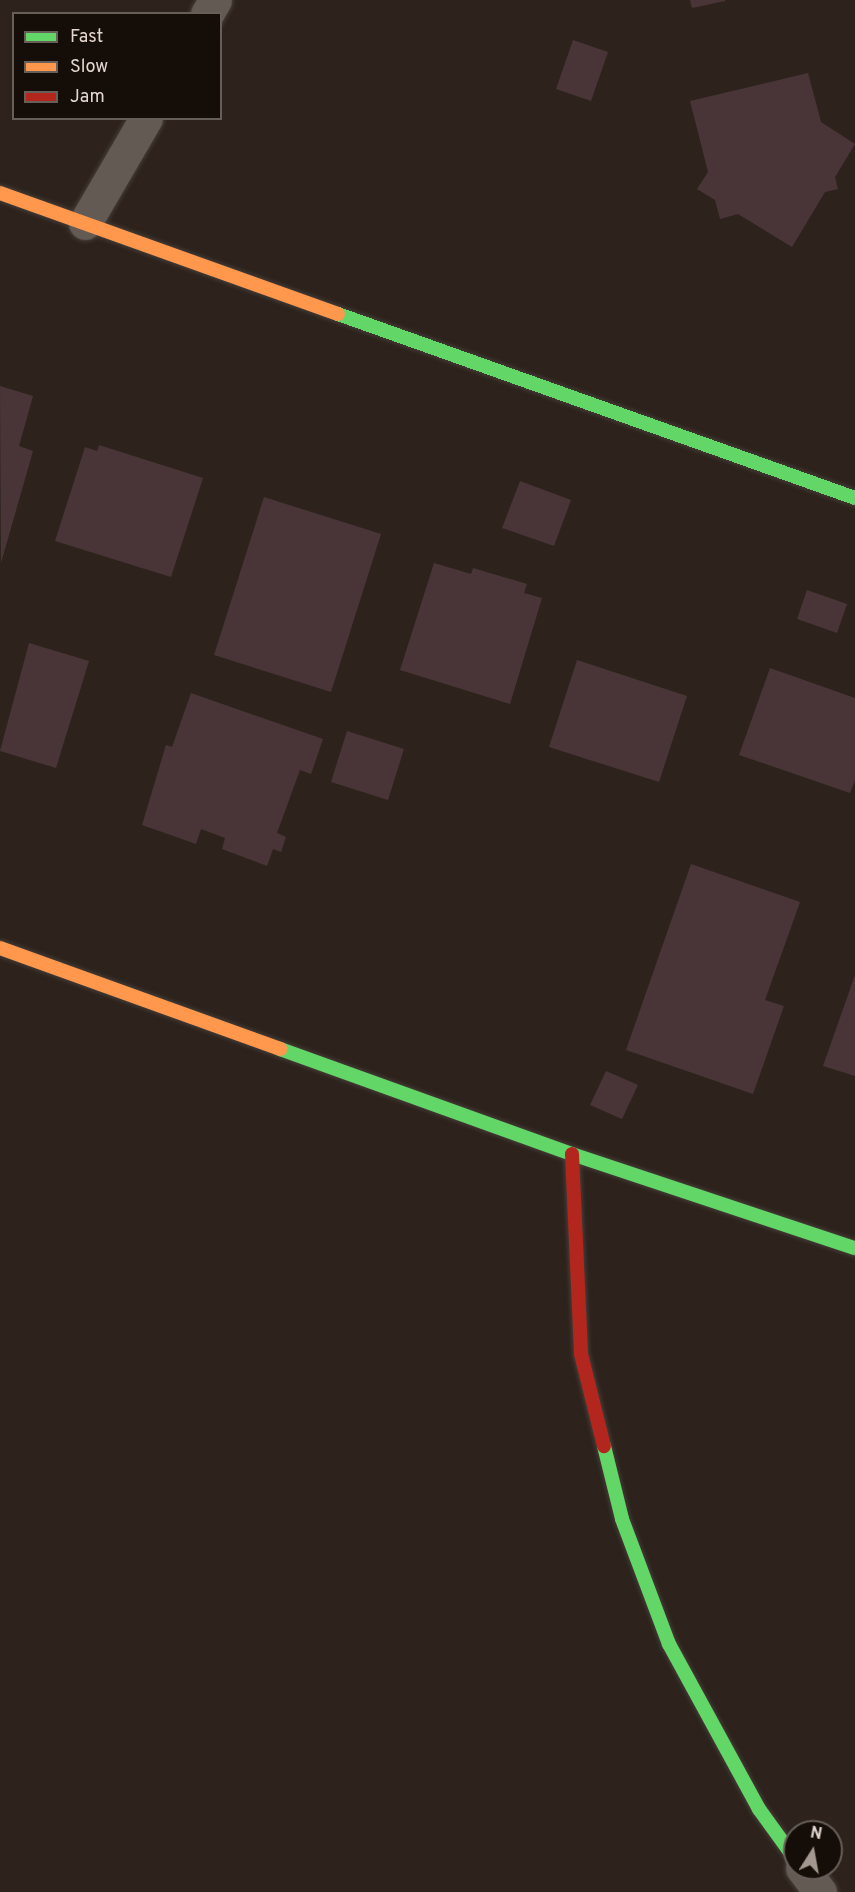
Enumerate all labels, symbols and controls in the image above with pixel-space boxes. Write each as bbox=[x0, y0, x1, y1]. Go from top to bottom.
legend bbox=[12, 12, 222, 120]
text: Fast bbox=[70, 26, 103, 49]
text: Slow bbox=[70, 56, 108, 79]
text: Jam bbox=[70, 86, 105, 109]
north arrow bbox=[783, 1820, 843, 1880]
text: N bbox=[809, 1823, 824, 1845]

